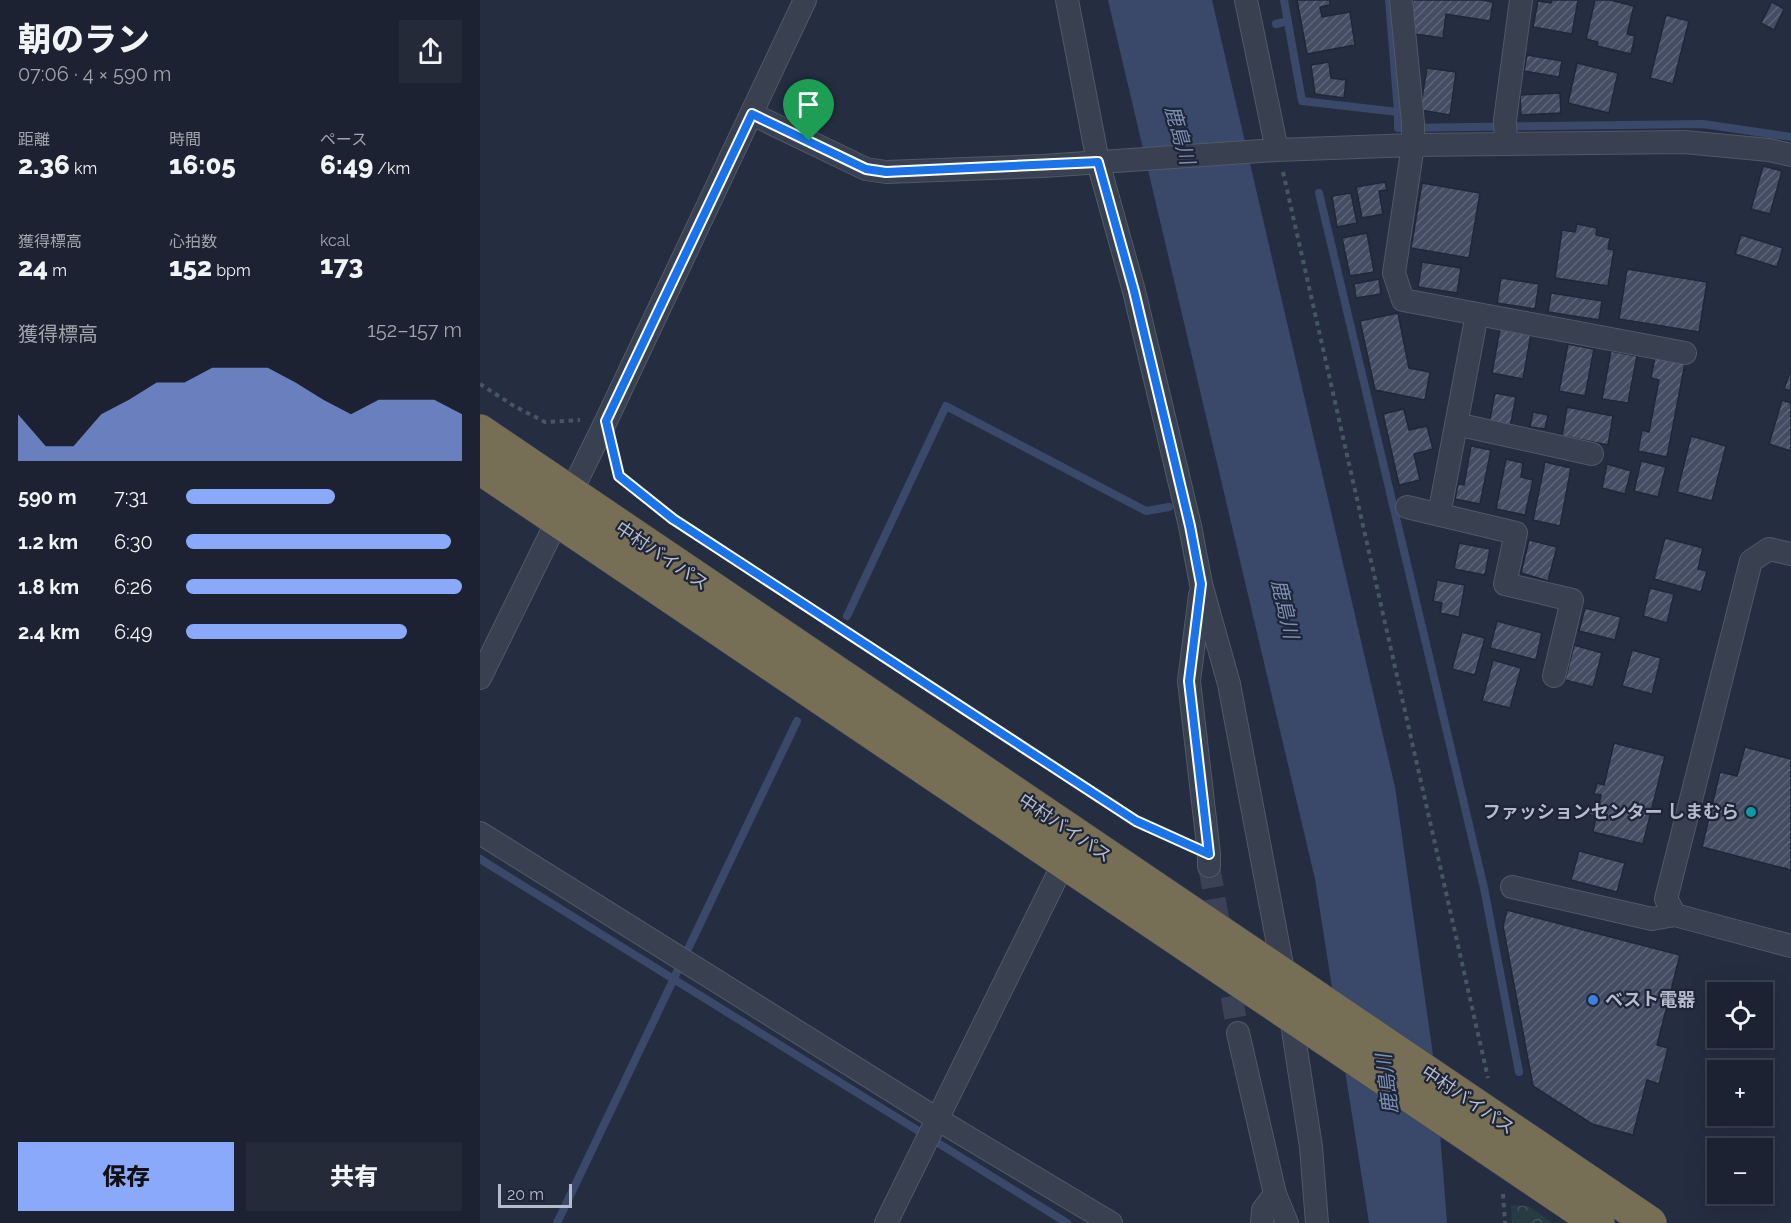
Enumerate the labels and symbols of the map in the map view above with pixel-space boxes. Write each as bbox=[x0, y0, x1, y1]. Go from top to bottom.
pin bbox=[783, 79, 834, 141]
water label: 鹿島川 bbox=[1160, 103, 1200, 169]
street label: 中村バイパス bbox=[612, 517, 713, 594]
water label: 鹿島川 bbox=[1267, 577, 1304, 643]
street label: 中村バイパス bbox=[1015, 789, 1116, 866]
place label: ファッションセンター しまむら bbox=[1483, 801, 1739, 822]
marker: ファッションセンター しまむら bbox=[1744, 805, 1758, 819]
place label: ベスト電器 bbox=[1605, 989, 1695, 1010]
marker: ベスト電器 bbox=[1586, 993, 1600, 1007]
water label: 鹿島川 bbox=[1371, 1051, 1403, 1115]
street label: 中村バイパス bbox=[1418, 1061, 1519, 1138]
scale bar bbox=[498, 1181, 572, 1208]

